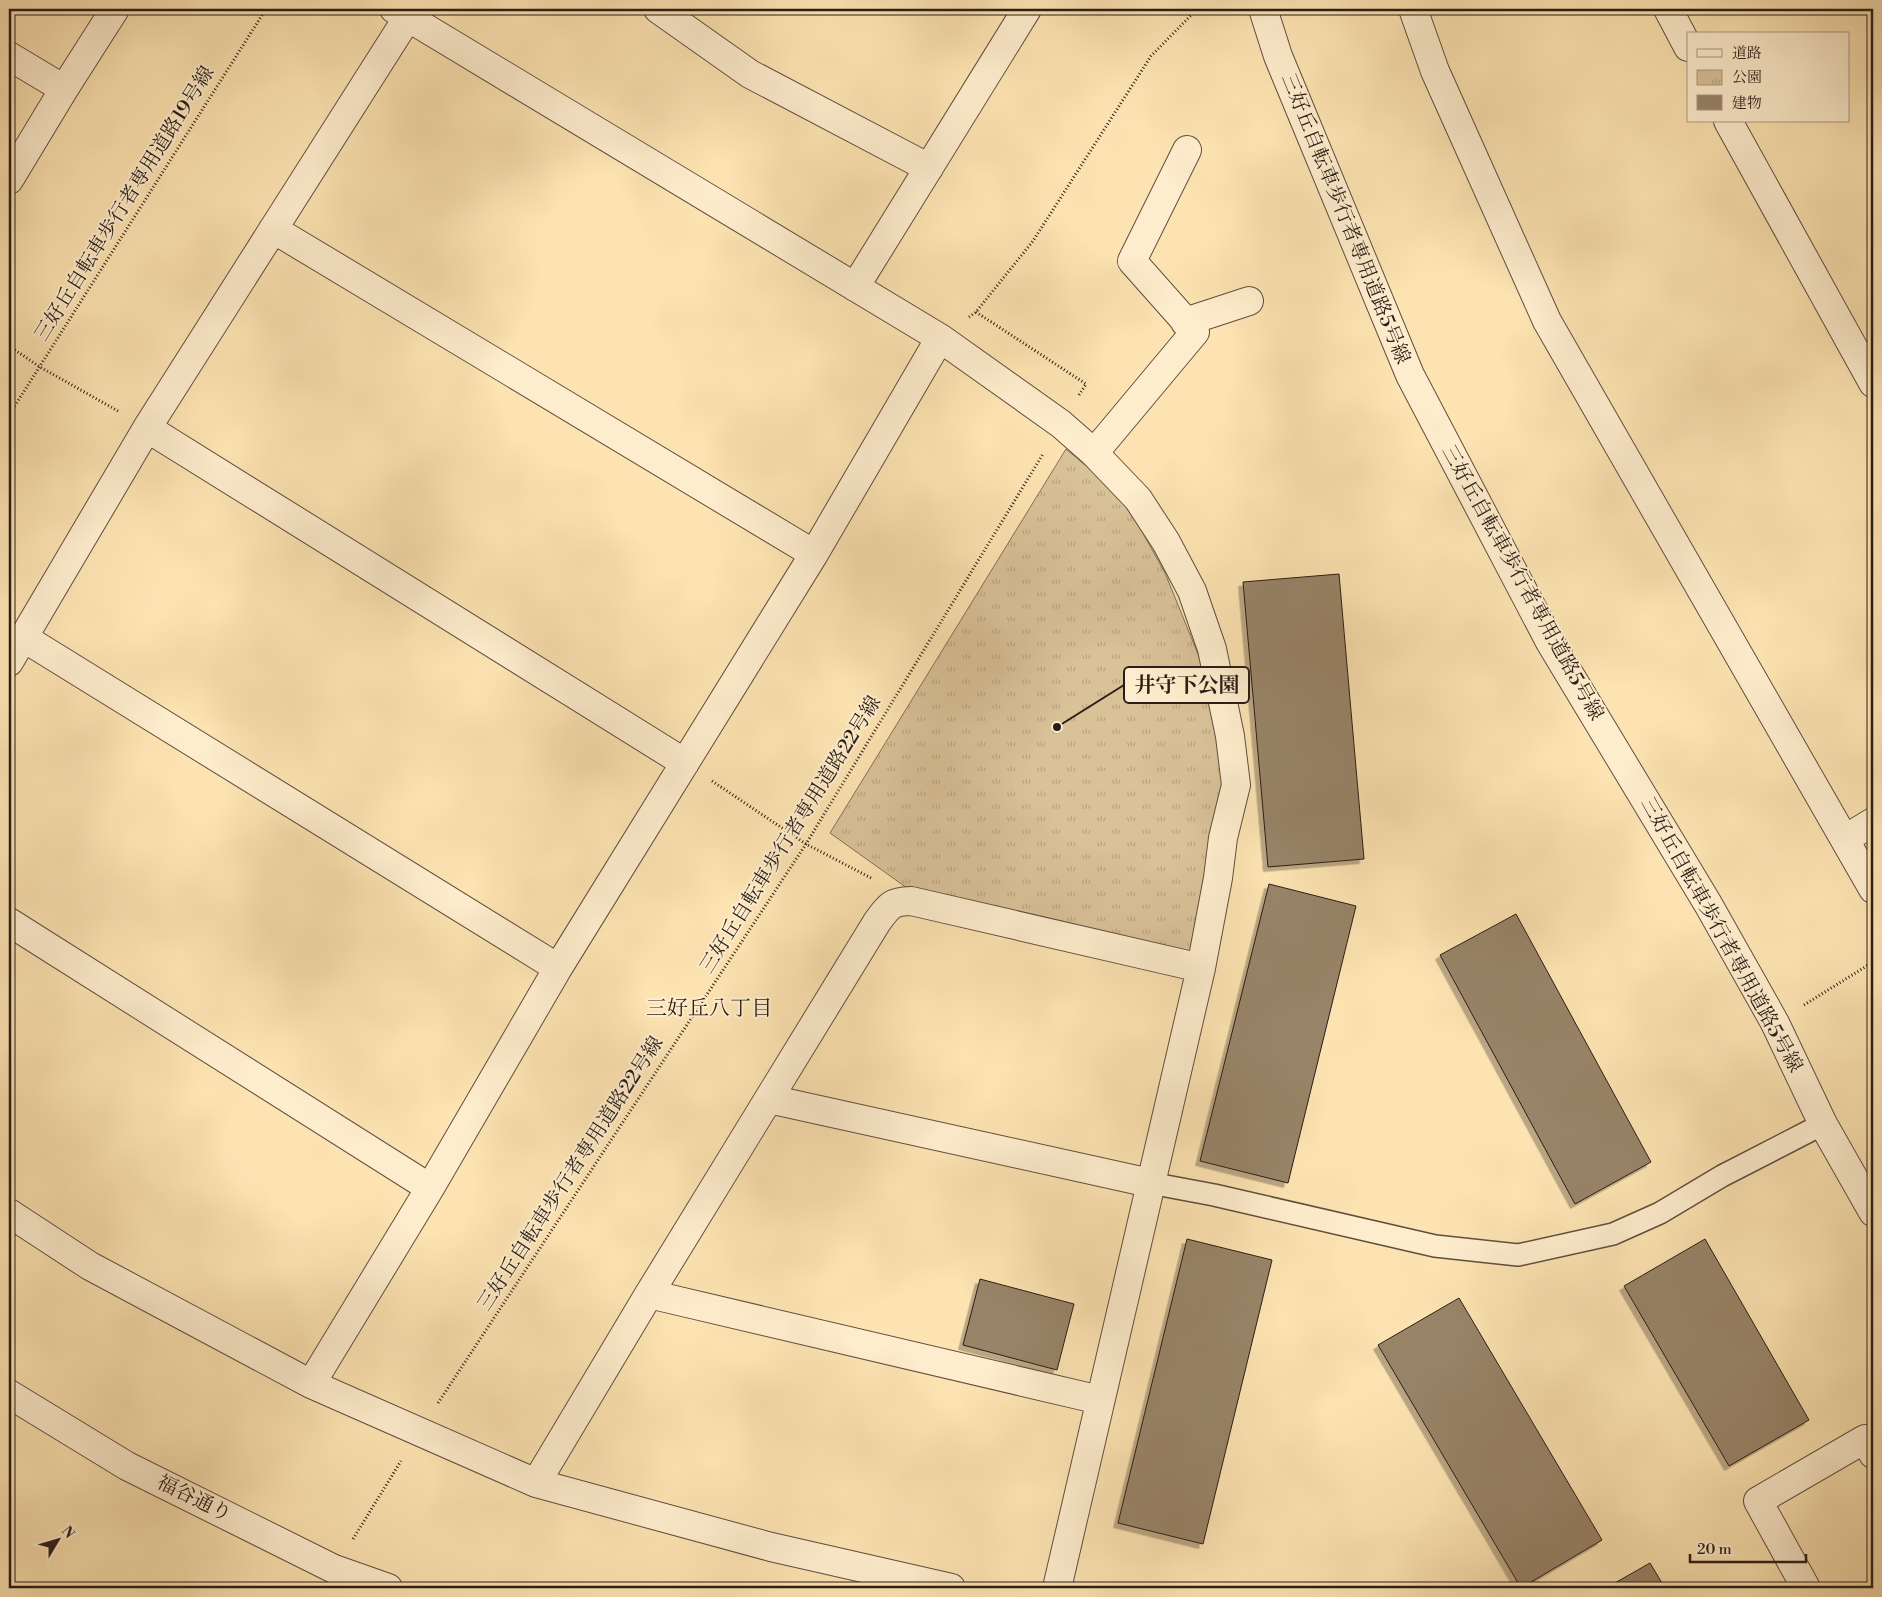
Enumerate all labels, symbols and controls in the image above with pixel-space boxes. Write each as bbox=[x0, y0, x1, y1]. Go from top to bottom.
legend bbox=[1687, 32, 1850, 122]
text: 道路 bbox=[1732, 44, 1762, 63]
street label: 三好丘自転車歩行者専用道路19号線 bbox=[30, 62, 220, 346]
text: 公園 bbox=[1732, 68, 1762, 87]
street label: 三好丘自転車歩行者専用道路5号線 bbox=[1275, 70, 1415, 368]
text: 建物 bbox=[1732, 94, 1762, 113]
street label: 三好丘自転車歩行者専用道路5号線 bbox=[1436, 441, 1608, 725]
callout: 井守下公園 bbox=[1124, 667, 1249, 703]
text: 井守下公園 bbox=[1135, 673, 1240, 699]
street label: 三好丘自転車歩行者専用道路22号線 bbox=[695, 691, 887, 979]
street label: 三好丘自転車歩行者専用道路5号線 bbox=[1635, 793, 1807, 1077]
district label: 三好丘八丁目 bbox=[646, 996, 772, 1022]
street label: 三好丘自転車歩行者専用道路22号線 bbox=[473, 1032, 669, 1316]
street label: 福谷通り bbox=[153, 1470, 235, 1528]
north arrow bbox=[32, 1514, 82, 1564]
text: N bbox=[57, 1523, 78, 1543]
scale bar bbox=[1690, 1532, 1806, 1564]
text: 20 m bbox=[1697, 1540, 1732, 1559]

